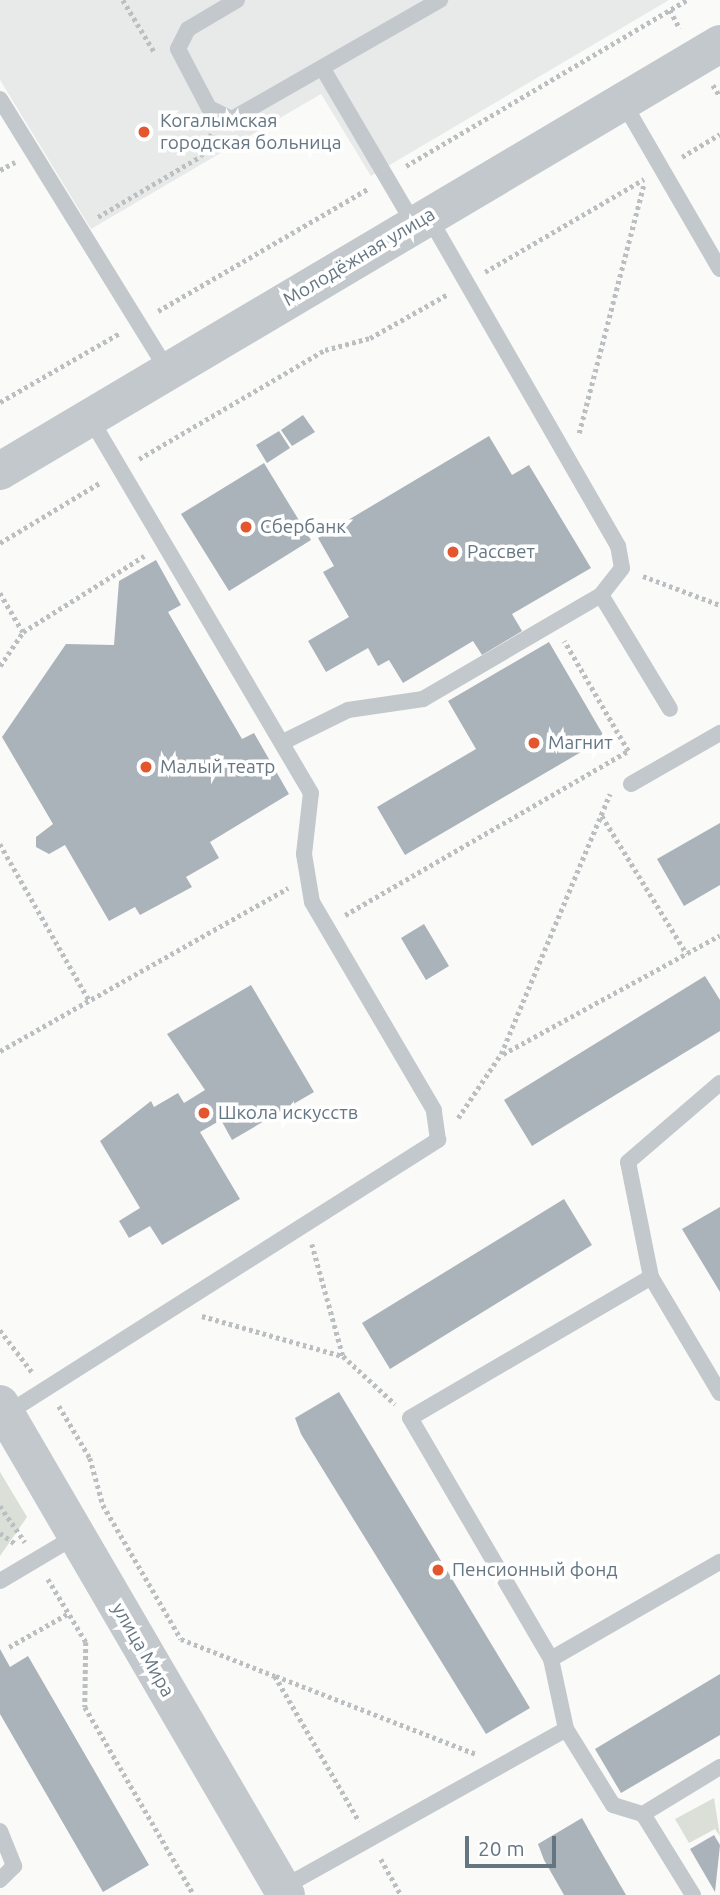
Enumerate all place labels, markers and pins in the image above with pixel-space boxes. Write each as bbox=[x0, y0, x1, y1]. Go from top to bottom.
place label: Когалымская городская больница bbox=[160, 110, 341, 154]
marker: Когалымская городская больница bbox=[134, 122, 154, 142]
place label: Сбербанк bbox=[260, 516, 346, 538]
marker: Сбербанк bbox=[238, 519, 254, 535]
place label: Рассвет bbox=[467, 541, 535, 563]
marker: Рассвет bbox=[445, 544, 461, 560]
place label: Магнит bbox=[548, 732, 613, 754]
marker: Магнит bbox=[526, 735, 542, 751]
place label: Малый театр bbox=[160, 756, 275, 778]
marker: Малый театр bbox=[138, 759, 154, 775]
place label: Школа искусств bbox=[218, 1102, 358, 1124]
marker: Школа искусств bbox=[196, 1105, 212, 1121]
place label: Пенсионный фонд bbox=[452, 1559, 618, 1581]
marker: Пенсионный фонд bbox=[430, 1562, 446, 1578]

